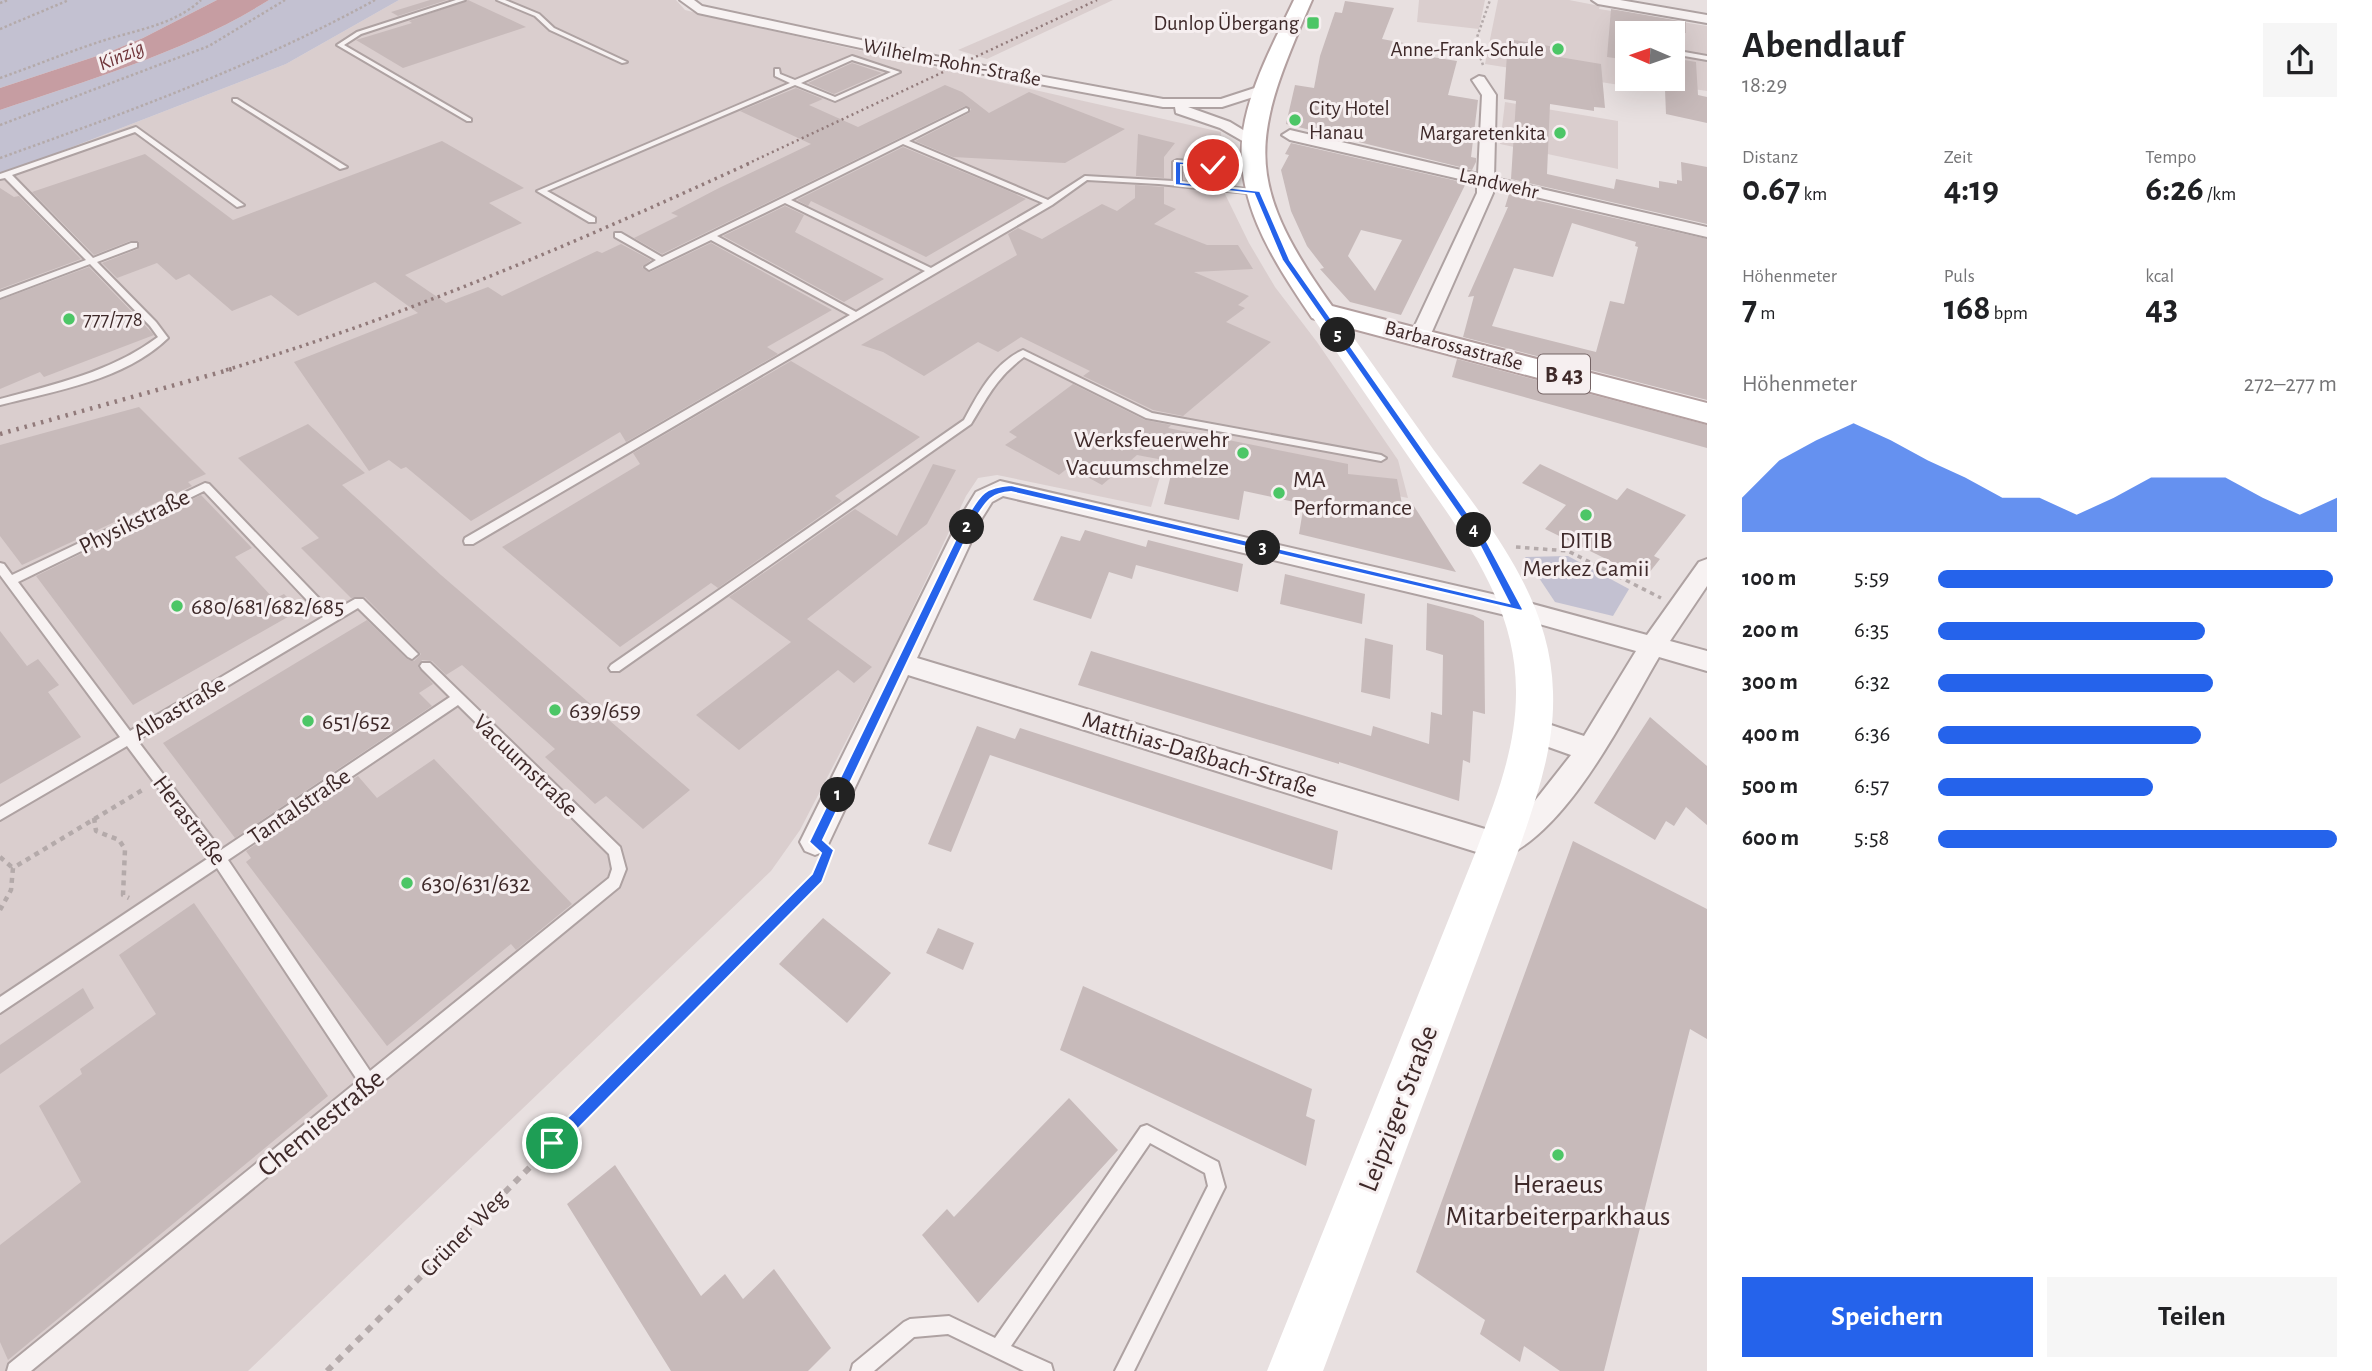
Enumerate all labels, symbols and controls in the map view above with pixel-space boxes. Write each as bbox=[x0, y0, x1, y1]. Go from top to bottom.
place label: Dunlop Übergang bbox=[1154, 12, 1300, 34]
marker: Dunlop Übergang bbox=[1305, 15, 1321, 31]
north arrow bbox=[1615, 21, 1685, 91]
map controls bbox=[1615, 21, 1685, 91]
button: share bbox=[2263, 23, 2337, 97]
text: Abendlauf bbox=[1742, 27, 1903, 65]
street label: Wilhelm-Rohn-Straße bbox=[861, 35, 1043, 90]
water label: Kinzig bbox=[95, 36, 147, 74]
place label: Anne-Frank-Schule bbox=[1390, 39, 1544, 60]
marker: Anne-Frank-Schule bbox=[1550, 41, 1566, 57]
text: 18:29 bbox=[1742, 74, 1787, 97]
place label: City Hotel Hanau bbox=[1309, 98, 1390, 143]
marker: City Hotel Hanau bbox=[1287, 112, 1303, 128]
place label: Margaretenkita bbox=[1419, 123, 1546, 144]
marker: Margaretenkita bbox=[1552, 125, 1568, 141]
pin bbox=[1183, 135, 1243, 195]
icon: check bbox=[1194, 146, 1232, 184]
text: Distanz bbox=[1742, 148, 1798, 167]
text: Zeit bbox=[1944, 148, 1973, 167]
text: Tempo bbox=[2145, 148, 2196, 167]
street label: Landwehr bbox=[1457, 164, 1541, 203]
text: 0.67 bbox=[1742, 172, 1800, 207]
text: 4:19 bbox=[1944, 172, 1999, 207]
text: 6:26 bbox=[2145, 172, 2204, 207]
text: km bbox=[1800, 185, 1827, 204]
text: /km bbox=[2204, 185, 2236, 204]
text: Höhenmeter bbox=[1742, 267, 1837, 286]
text: Puls bbox=[1944, 267, 1975, 286]
text: kcal bbox=[2145, 267, 2174, 286]
text: 7 bbox=[1742, 291, 1757, 326]
text: 168 bbox=[1944, 291, 1990, 326]
text: 43 bbox=[2145, 291, 2178, 326]
text: m bbox=[1757, 304, 1775, 323]
text: bpm bbox=[1990, 304, 2028, 323]
place label: 777/778 bbox=[83, 309, 143, 330]
marker: 777/778 bbox=[61, 311, 77, 327]
street label: Barbarossastraße bbox=[1382, 317, 1525, 374]
pin: 5 bbox=[1320, 318, 1356, 352]
text: 5 bbox=[1333, 325, 1342, 344]
road number: B 43 bbox=[1538, 354, 1590, 394]
text: Höhenmeter bbox=[1742, 373, 1857, 396]
text: 272–277 m bbox=[2244, 373, 2337, 396]
place label: Werksfeuerwehr Vacuumschmelze bbox=[1066, 428, 1229, 480]
marker: Werksfeuerwehr Vacuumschmelze bbox=[1235, 445, 1251, 461]
place label: MA Performance bbox=[1293, 468, 1412, 520]
street label: Physikstraße bbox=[75, 485, 194, 559]
marker: MA Performance bbox=[1271, 485, 1287, 501]
marker: DITIB Merkez Camii bbox=[1578, 507, 1594, 523]
pin: 2 bbox=[950, 510, 984, 544]
pin: 4 bbox=[1456, 512, 1492, 548]
text: 2 bbox=[962, 517, 971, 536]
text: 4 bbox=[1469, 520, 1478, 539]
place label: DITIB Merkez Camii bbox=[1523, 529, 1649, 581]
pin: 3 bbox=[1246, 530, 1280, 566]
text: 3 bbox=[1258, 538, 1267, 557]
text: 100 m bbox=[1742, 567, 1796, 590]
text: 5:59 bbox=[1854, 567, 1889, 590]
place label: 680/681/682/685 bbox=[191, 595, 344, 619]
marker: 680/681/682/685 bbox=[169, 598, 185, 614]
text: 200 m bbox=[1742, 619, 1799, 642]
text: 6:35 bbox=[1854, 619, 1889, 642]
text: 300 m bbox=[1742, 671, 1798, 694]
text: 6:32 bbox=[1854, 671, 1890, 694]
street label: Albastraße bbox=[129, 672, 230, 746]
place label: 639/659 bbox=[569, 699, 641, 723]
marker: 639/659 bbox=[547, 702, 563, 718]
street label: Matthias-Daßbach-Straße bbox=[1079, 708, 1320, 802]
place label: 651/652 bbox=[322, 710, 391, 734]
street label: Vacuumstraße bbox=[468, 710, 582, 821]
marker: 651/652 bbox=[300, 713, 316, 729]
text: 400 m bbox=[1742, 723, 1800, 746]
text: 6:36 bbox=[1854, 723, 1890, 746]
street label: Tantalstraße bbox=[244, 764, 355, 850]
street label: Herastraße bbox=[148, 771, 230, 870]
text: 500 m bbox=[1742, 775, 1798, 798]
text: 6:57 bbox=[1854, 775, 1889, 798]
pin: 1 bbox=[820, 778, 856, 812]
text: 1 bbox=[834, 785, 841, 804]
text: 600 m bbox=[1742, 827, 1799, 850]
text: 5:58 bbox=[1854, 827, 1889, 850]
place label: 630/631/632 bbox=[421, 872, 530, 896]
marker: 630/631/632 bbox=[399, 875, 415, 891]
street label: Leipziger Straße bbox=[1354, 1022, 1443, 1196]
street label: Chemiestraße bbox=[253, 1064, 390, 1183]
pin bbox=[522, 1113, 582, 1173]
icon: arrive bbox=[533, 1124, 571, 1162]
marker: Heraeus Mitarbeiterparkhaus bbox=[1550, 1147, 1566, 1163]
place label: Heraeus Mitarbeiterparkhaus bbox=[1446, 1171, 1670, 1231]
street label: Grüner Weg bbox=[416, 1186, 512, 1282]
button: Speichern bbox=[1742, 1277, 2033, 1357]
button: Teilen bbox=[2047, 1277, 2337, 1357]

